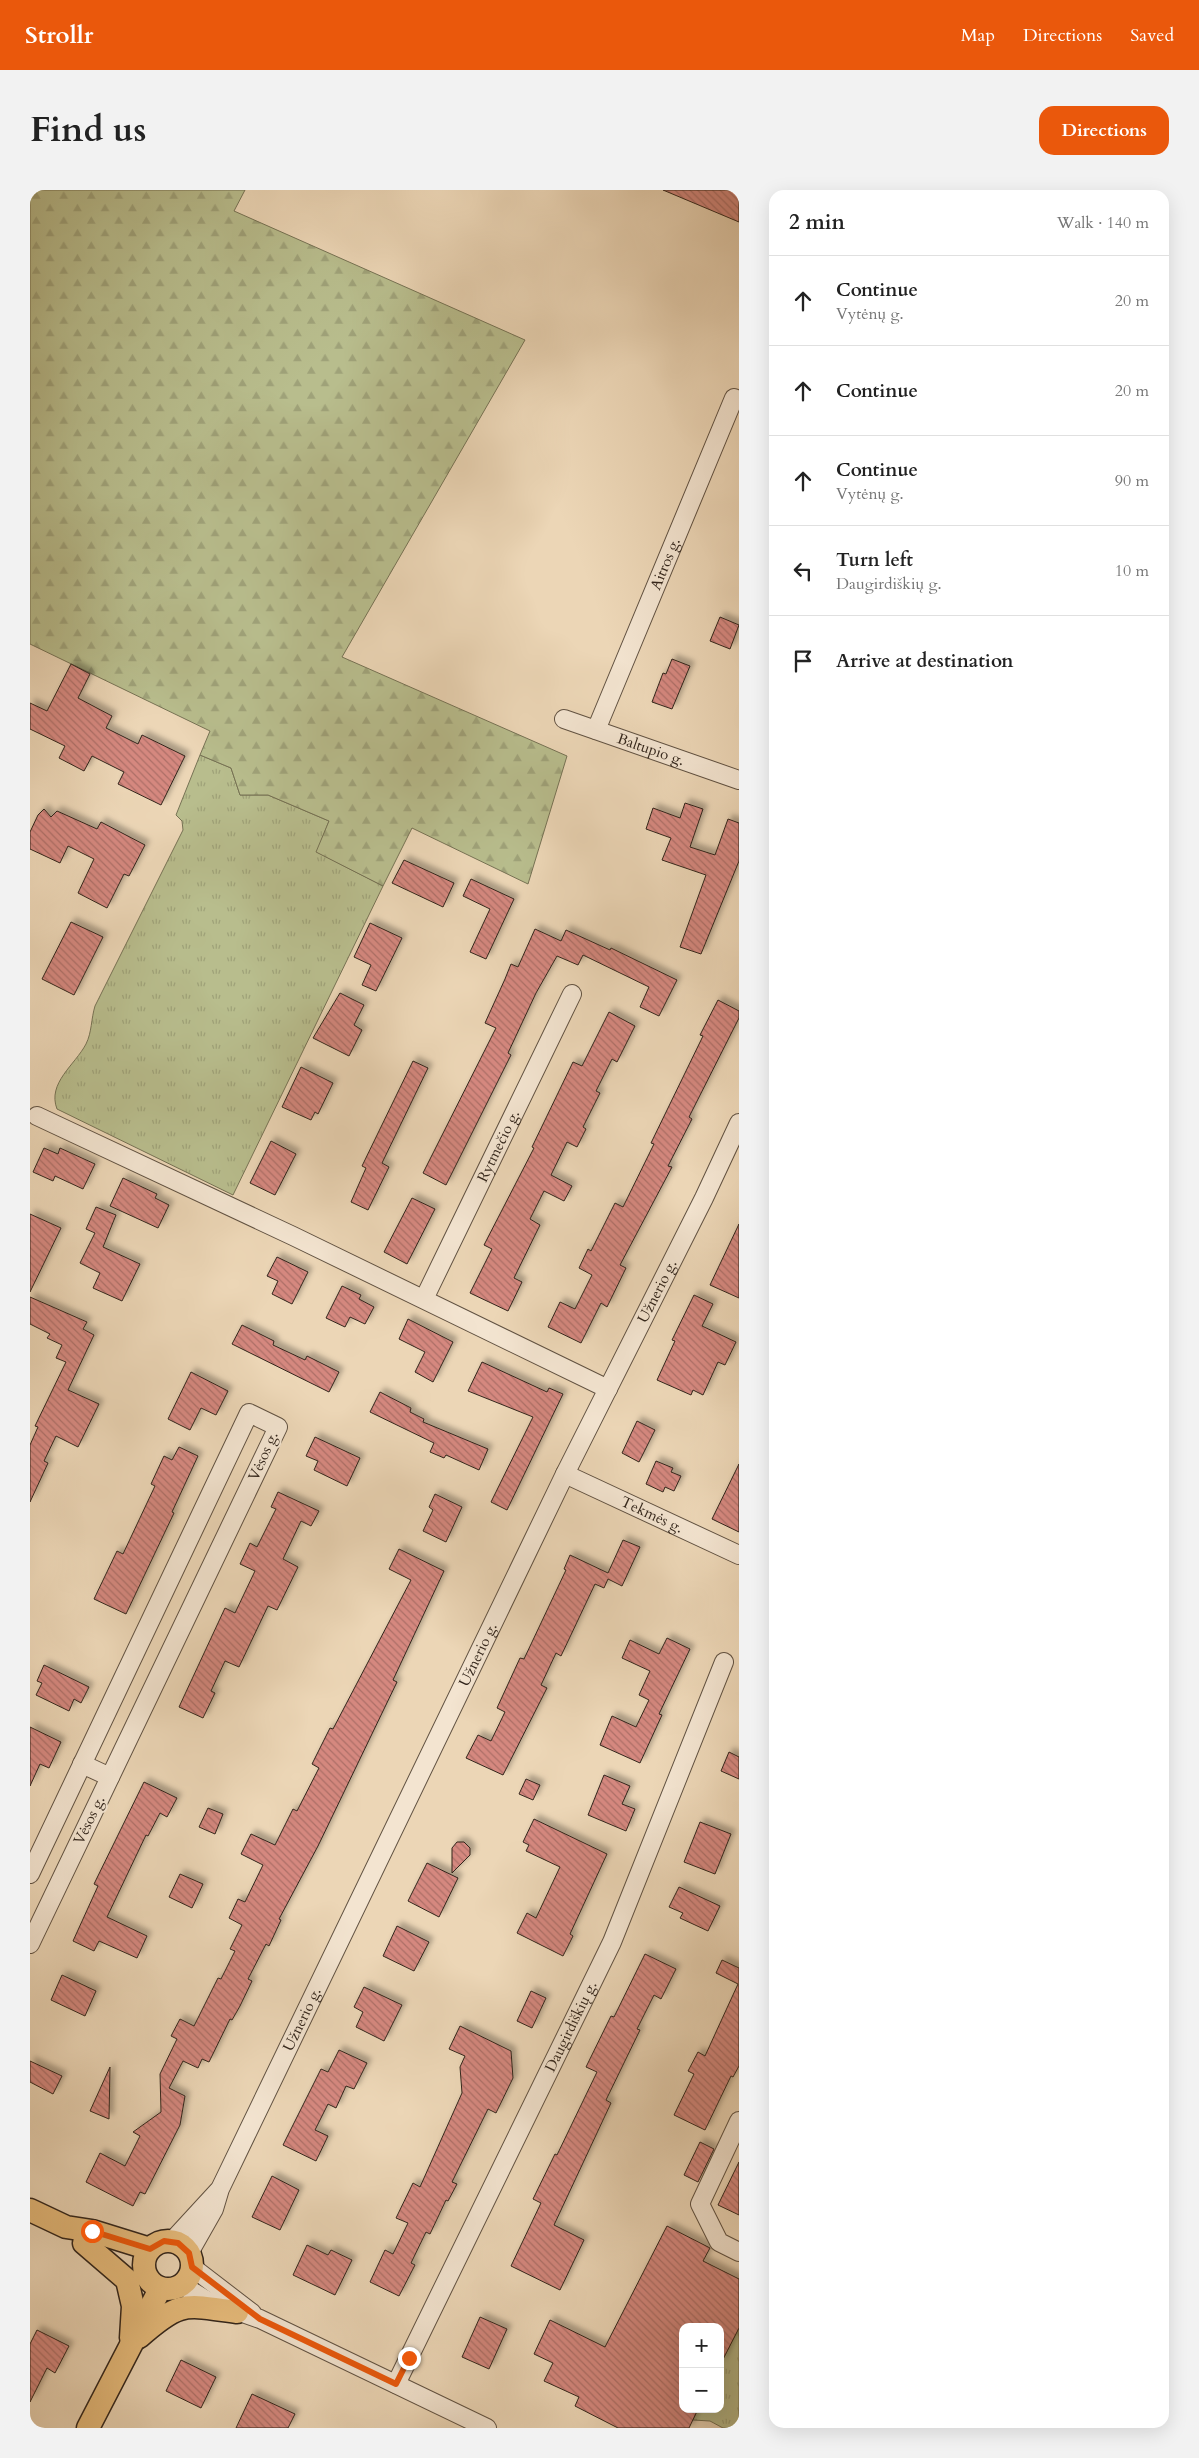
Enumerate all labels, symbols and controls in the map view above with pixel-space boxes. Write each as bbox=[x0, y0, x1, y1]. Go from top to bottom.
text: Strollr bbox=[25, 19, 93, 52]
text: Map bbox=[961, 23, 995, 48]
text: Directions bbox=[1023, 23, 1102, 48]
text: Saved bbox=[1130, 23, 1174, 48]
text: Find us bbox=[30, 106, 146, 154]
button: Directions bbox=[1039, 106, 1169, 155]
text: 2 min bbox=[789, 208, 845, 237]
text: Walk · 140 m bbox=[1057, 212, 1149, 234]
text: Continue bbox=[836, 277, 918, 303]
icon: ahead bbox=[789, 287, 817, 315]
text: 20 m bbox=[1115, 290, 1149, 312]
text: Vytėnų g. bbox=[836, 303, 904, 325]
icon: ahead bbox=[789, 377, 817, 405]
text: Continue bbox=[836, 378, 918, 404]
text: 20 m bbox=[1115, 380, 1149, 402]
text: Continue bbox=[836, 457, 918, 483]
icon: ahead bbox=[789, 467, 817, 495]
text: 90 m bbox=[1115, 470, 1149, 492]
text: Vytėnų g. bbox=[836, 483, 904, 505]
street label: Aitros g. bbox=[645, 535, 685, 593]
text: Turn left bbox=[836, 547, 913, 573]
icon: left bbox=[789, 557, 817, 585]
text: 10 m bbox=[1115, 560, 1149, 582]
text: Daugirdiškių g. bbox=[836, 573, 942, 595]
icon: arrive bbox=[789, 647, 817, 675]
text: Arrive at destination bbox=[836, 648, 1013, 674]
street label: Baltupio g. bbox=[614, 728, 687, 770]
street label: Rytmečio g. bbox=[472, 1107, 524, 1186]
street label: Užnerio g. bbox=[633, 1256, 681, 1326]
street label: Vėsos g. bbox=[243, 1428, 283, 1484]
street label: Tekmės g. bbox=[618, 1491, 686, 1538]
street label: Užnerio g. bbox=[454, 1619, 502, 1690]
street label: Vėsos g. bbox=[69, 1792, 109, 1848]
street label: Daugirdiškių g. bbox=[540, 1978, 601, 2075]
street label: Užnerio g. bbox=[278, 1984, 326, 2054]
route start bbox=[81, 2220, 104, 2243]
map controls bbox=[679, 2323, 724, 2413]
button: + bbox=[679, 2323, 724, 2368]
route end bbox=[398, 2347, 421, 2370]
button: − bbox=[679, 2368, 724, 2413]

